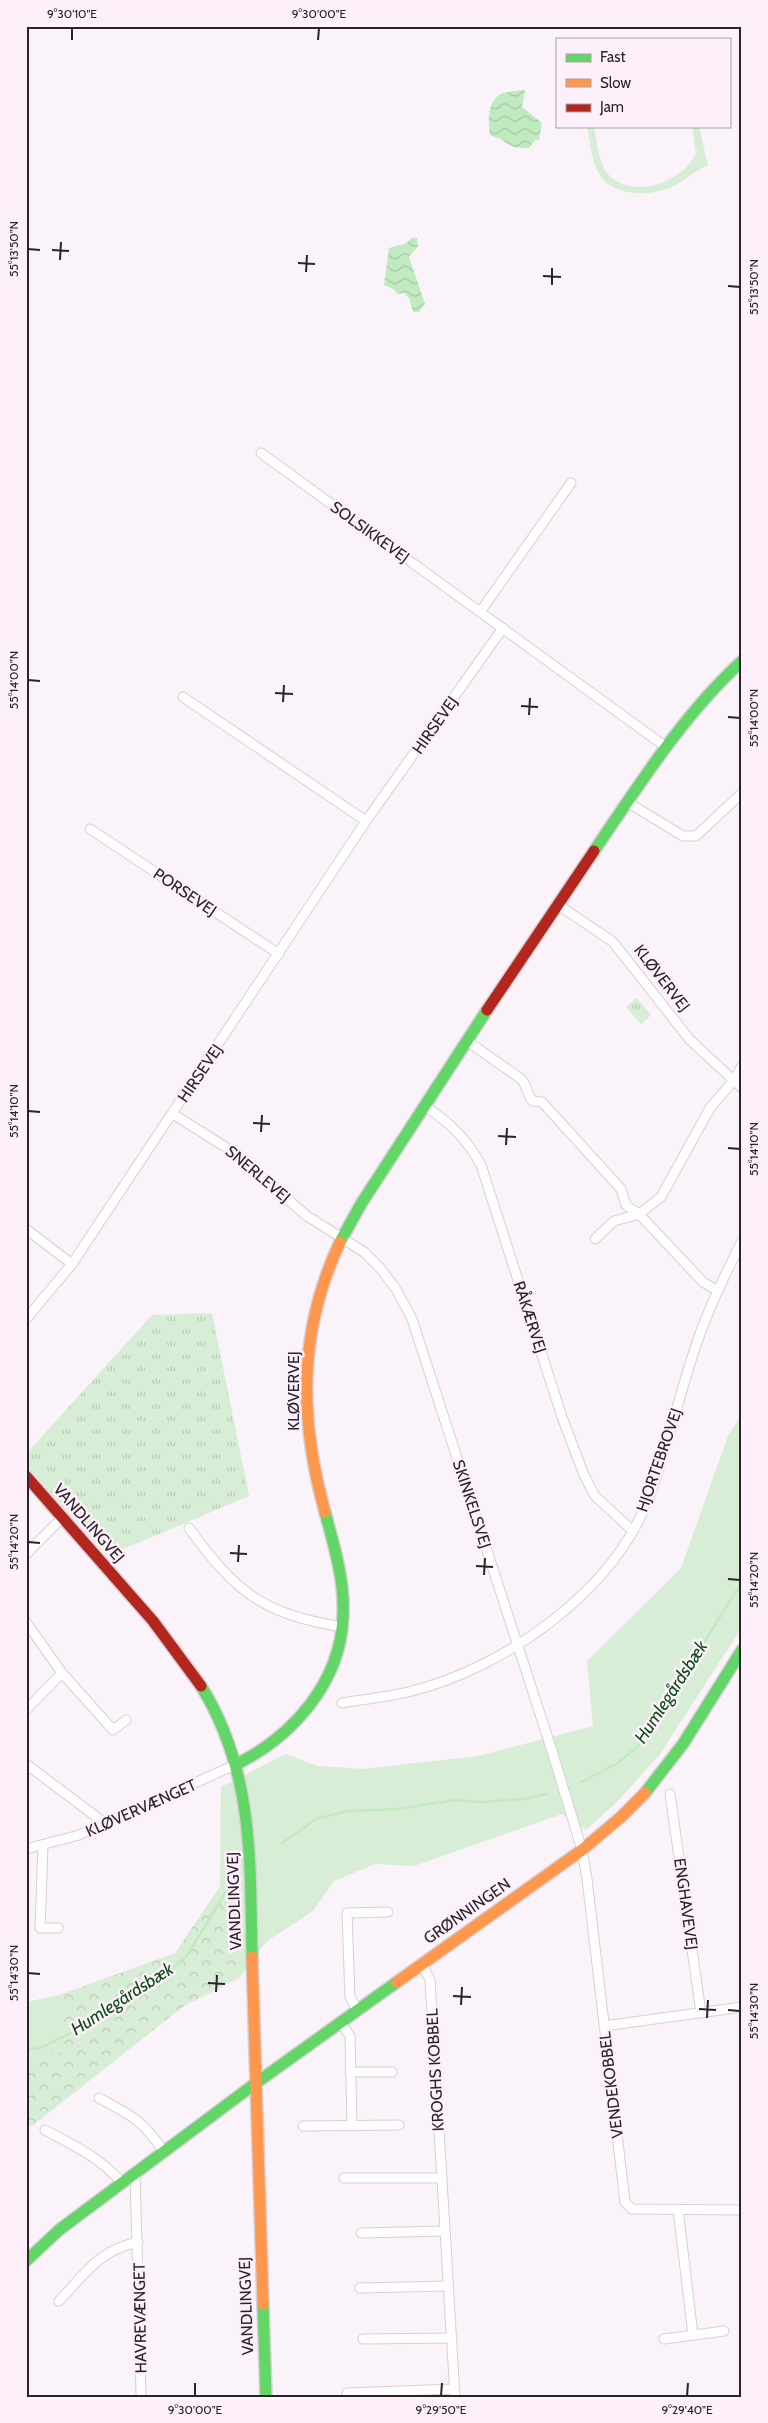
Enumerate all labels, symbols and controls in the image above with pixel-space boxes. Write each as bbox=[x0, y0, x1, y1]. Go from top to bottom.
text: 9°30'10"E bbox=[47, 6, 97, 21]
text: 9°30'00"E bbox=[292, 6, 347, 21]
legend bbox=[556, 38, 730, 128]
text: Fast bbox=[600, 48, 625, 66]
text: Slow bbox=[600, 74, 631, 92]
text: Jam bbox=[599, 98, 624, 116]
text: 55°13'50"N bbox=[6, 221, 21, 277]
text: 55°13'50"N bbox=[746, 259, 761, 315]
street label: SOLSIKKEVEJ bbox=[327, 497, 413, 567]
text: 55°14'00"N bbox=[6, 651, 21, 709]
text: 55°14'00"N bbox=[746, 689, 761, 747]
street label: HIRSEVEJ bbox=[408, 693, 462, 757]
street label: PORSEVEJ bbox=[150, 864, 220, 920]
street label: KLØVERVEJ bbox=[630, 941, 694, 1015]
street label: HIRSEVEJ bbox=[174, 1040, 226, 1106]
text: 55°14'10"N bbox=[6, 1084, 21, 1138]
text: 55°14'10"N bbox=[746, 1122, 761, 1176]
street label: SNERLEVEJ bbox=[222, 1141, 294, 1207]
street label: RÅKÆRVEJ bbox=[509, 1279, 551, 1355]
street label: KLØVERVEJ bbox=[284, 1351, 303, 1431]
street label: HJORTEBROVEJ bbox=[632, 1406, 686, 1514]
street label: SKINKELSVEJ bbox=[449, 1457, 495, 1551]
street label: VANDLINGVEJ bbox=[50, 1480, 128, 1566]
text: 55°14'20"N bbox=[6, 1514, 21, 1570]
text: 55°14'20"N bbox=[746, 1552, 761, 1608]
water label: Humlegårdsbæk bbox=[630, 1636, 713, 1747]
street label: KLØVERVÆNGET bbox=[83, 1775, 200, 1841]
street label: VANDLINGVEJ bbox=[223, 1851, 245, 1951]
street label: ENGHAVEVEJ bbox=[670, 1857, 702, 1951]
street label: GRØNNINGEN bbox=[420, 1874, 514, 1948]
text: 55°14'30"N bbox=[6, 1945, 21, 2001]
water label: Humlegårdsbæk bbox=[67, 1957, 178, 2040]
text: 55°14'30"N bbox=[746, 1983, 761, 2039]
street label: KROGHS KOBBEL bbox=[422, 2008, 448, 2132]
street label: VENDEKOBBEL bbox=[595, 2031, 627, 2139]
street label: VANDLINGVEJ bbox=[235, 2256, 257, 2356]
street label: HAVREVÆNGET bbox=[130, 2262, 150, 2374]
text: 9°30'00"E bbox=[168, 2402, 223, 2417]
text: 9°29'50"E bbox=[416, 2402, 467, 2417]
text: 9°29'40"E bbox=[661, 2402, 713, 2417]

